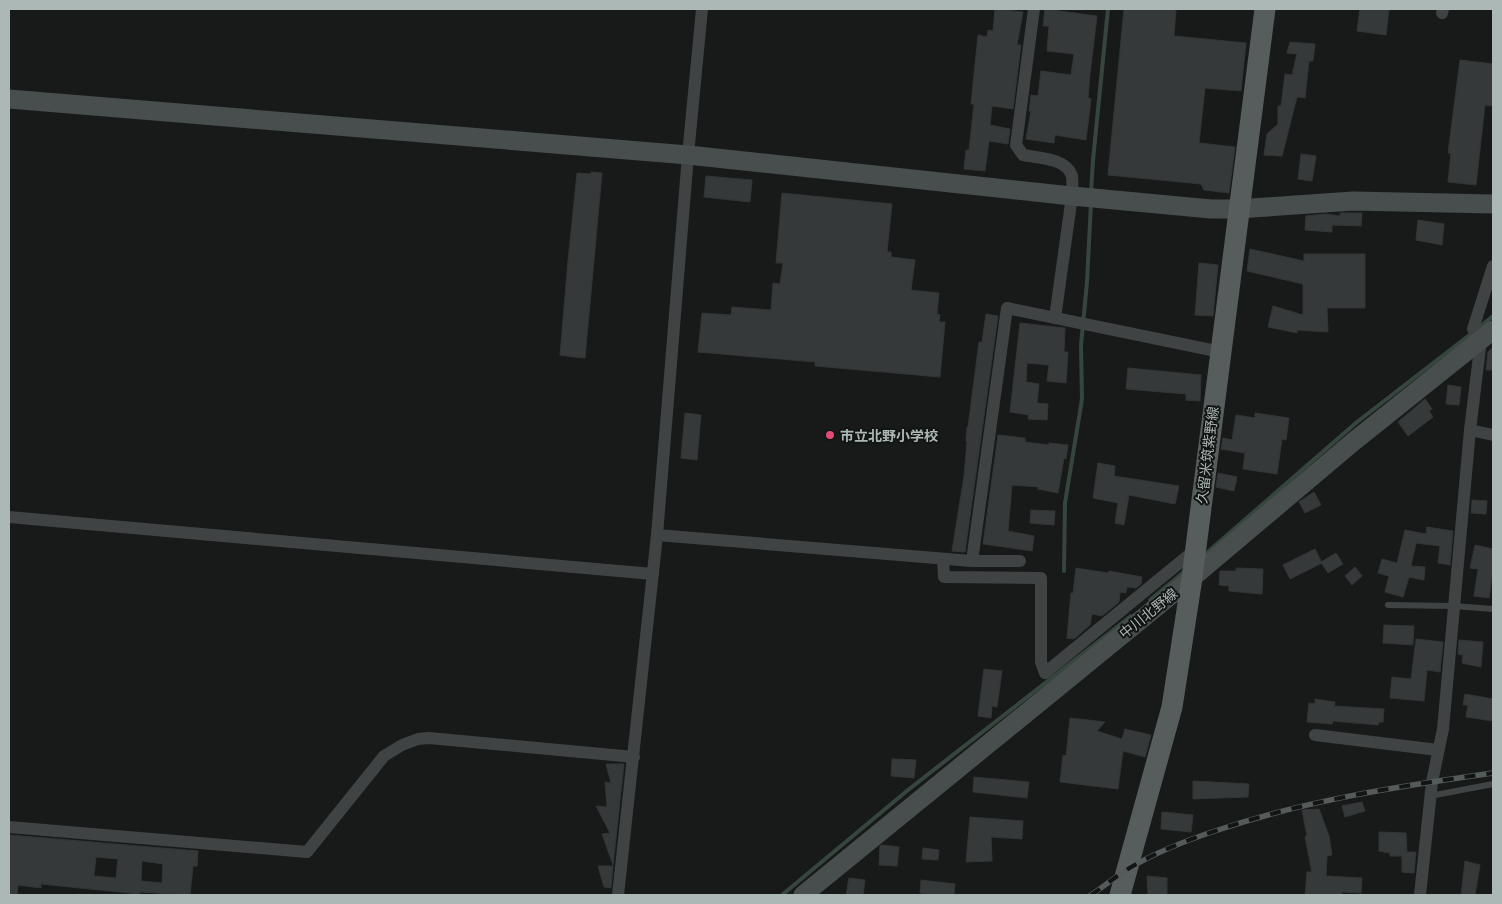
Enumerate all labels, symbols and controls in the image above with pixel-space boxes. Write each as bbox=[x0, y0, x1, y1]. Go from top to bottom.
street label: 久留米筑紫野線 bbox=[1193, 405, 1221, 505]
place label: 市立北野小学校 bbox=[840, 427, 938, 444]
marker: 市立北野小学校 bbox=[824, 429, 836, 441]
street label: 中川北野線 bbox=[1115, 584, 1181, 642]

